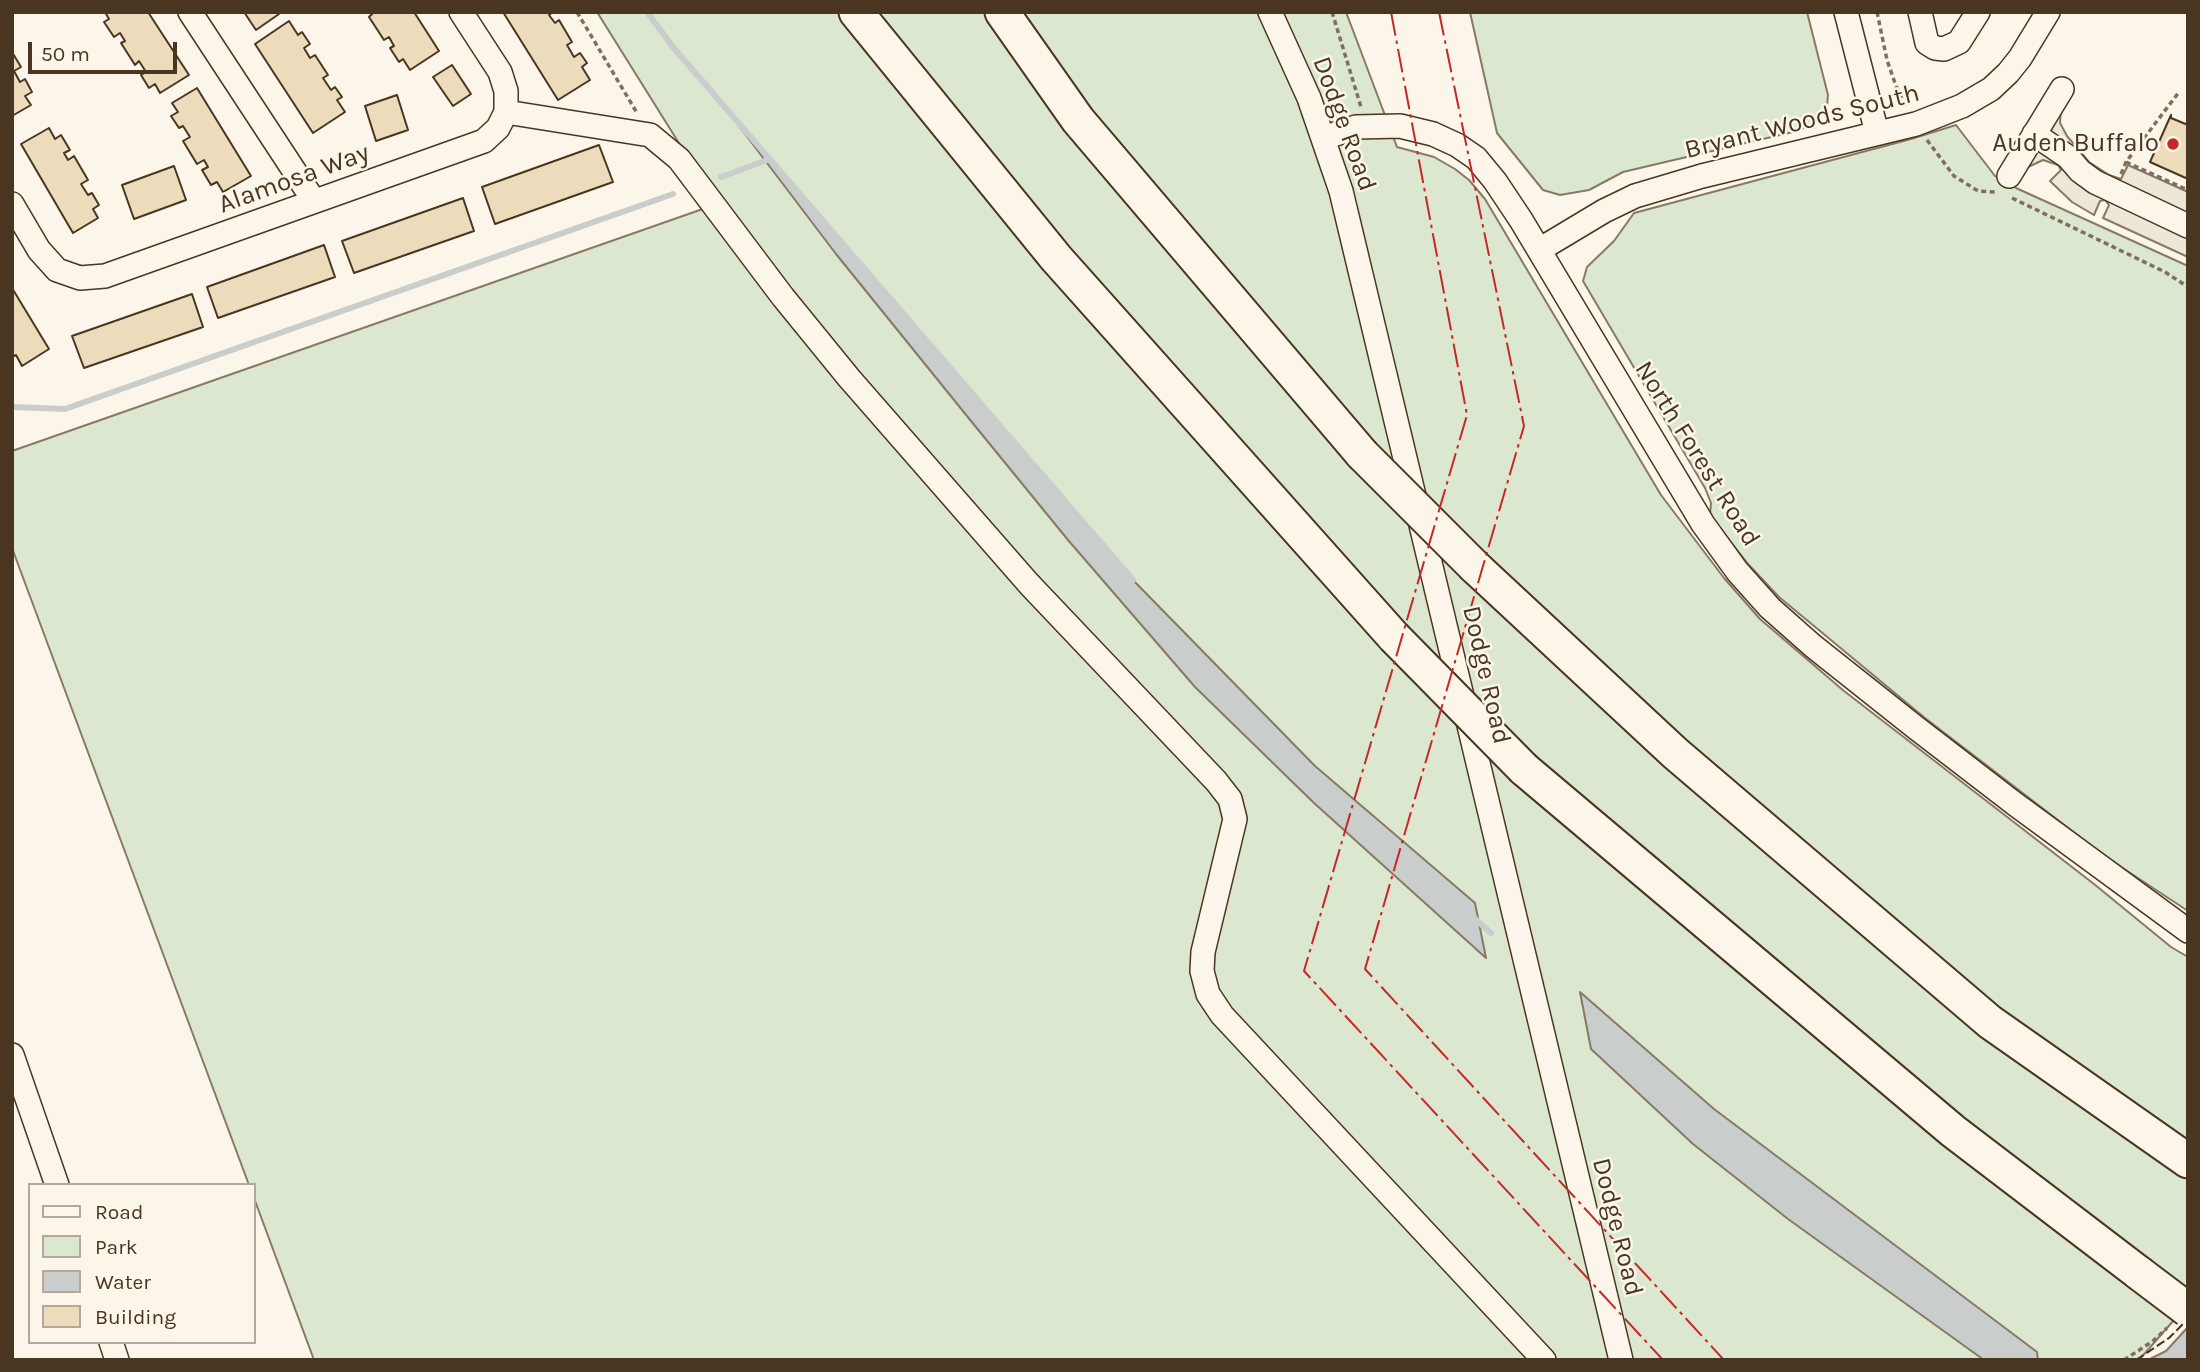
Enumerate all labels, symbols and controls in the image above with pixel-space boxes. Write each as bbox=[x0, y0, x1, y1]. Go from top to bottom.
scale bar bbox=[32, 28, 180, 72]
text: 50 m bbox=[41, 42, 90, 66]
street label: Dodge Road bbox=[1305, 52, 1383, 196]
street label: Bryant Woods South bbox=[1681, 78, 1923, 166]
place label: Auden Buffalo bbox=[1992, 128, 2159, 160]
marker: Auden Buffalo bbox=[2165, 136, 2181, 152]
street label: Alamosa Way bbox=[214, 137, 374, 221]
street label: North Forest Road bbox=[1628, 356, 1766, 552]
street label: Dodge Road bbox=[1455, 603, 1517, 747]
street label: Dodge Road bbox=[1585, 1155, 1649, 1299]
legend bbox=[28, 1183, 256, 1344]
text: Road bbox=[95, 1200, 143, 1224]
text: Park bbox=[95, 1235, 138, 1259]
text: Water bbox=[95, 1270, 151, 1294]
text: Building bbox=[95, 1305, 176, 1329]

